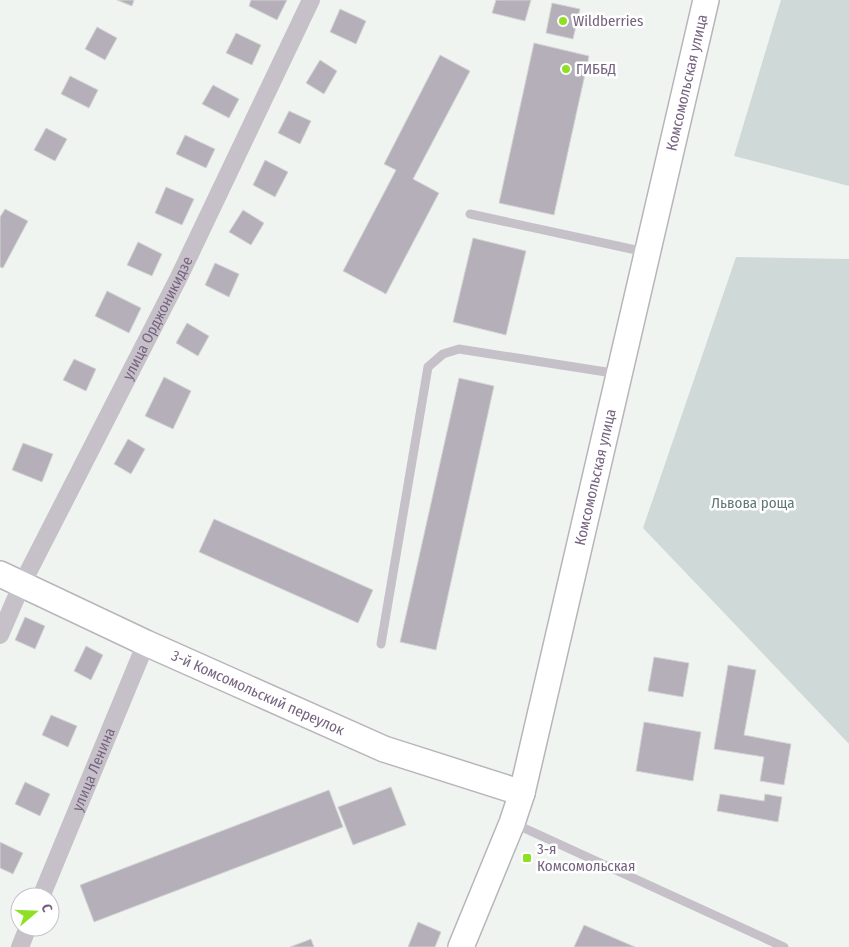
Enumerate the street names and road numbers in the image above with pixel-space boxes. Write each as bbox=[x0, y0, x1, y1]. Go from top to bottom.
street label: Комсомольская улица bbox=[662, 13, 711, 153]
street label: улица Орджоникидзе bbox=[119, 254, 196, 383]
street label: Комсомольская улица bbox=[571, 407, 620, 547]
street label: 3-й Комсомольский переулок bbox=[169, 647, 347, 739]
street label: улица Ленина bbox=[68, 725, 119, 814]

